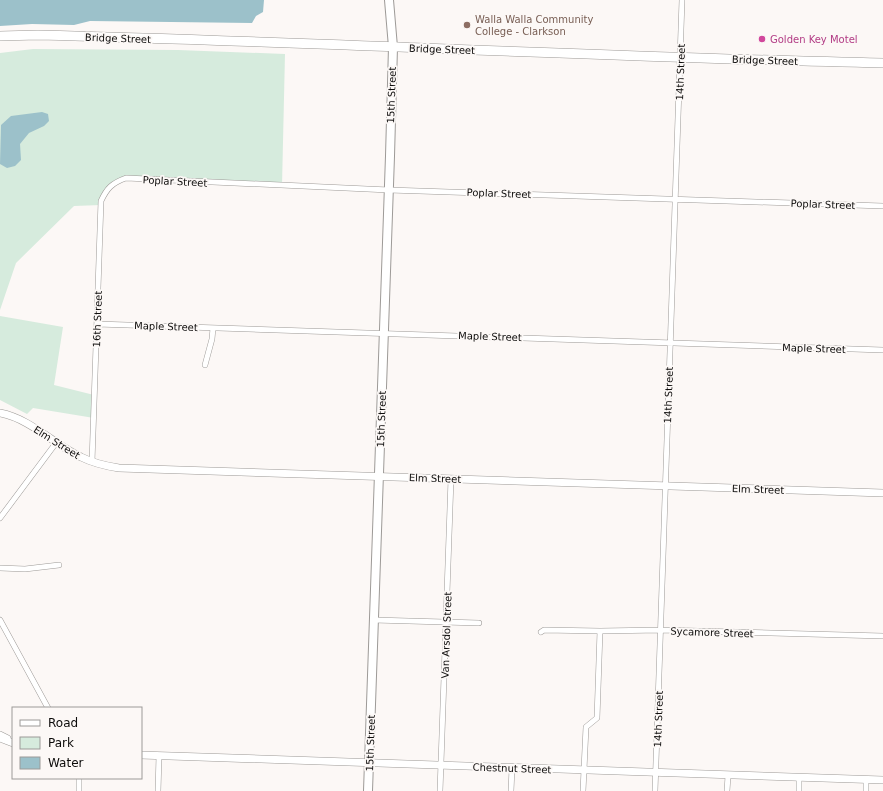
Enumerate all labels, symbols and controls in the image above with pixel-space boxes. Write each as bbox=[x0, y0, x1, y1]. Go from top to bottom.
place label: Walla Walla Community College - Clarkson bbox=[475, 14, 593, 37]
marker: Walla Walla Community College - Clarkson bbox=[462, 20, 472, 30]
street label: Bridge Street bbox=[85, 32, 151, 45]
marker: Golden Key Motel bbox=[757, 34, 767, 44]
place label: Golden Key Motel bbox=[770, 34, 858, 45]
street label: Bridge Street bbox=[409, 43, 475, 56]
street label: 14th Street bbox=[674, 43, 687, 100]
street label: Bridge Street bbox=[732, 54, 798, 67]
street label: 15th Street bbox=[385, 66, 398, 123]
street label: Poplar Street bbox=[142, 174, 208, 189]
street label: Poplar Street bbox=[466, 187, 532, 200]
street label: Poplar Street bbox=[790, 198, 856, 211]
street label: 16th Street bbox=[91, 290, 104, 347]
street label: Maple Street bbox=[134, 320, 198, 333]
street label: Maple Street bbox=[458, 330, 522, 343]
street label: Maple Street bbox=[782, 342, 846, 355]
street label: 14th Street bbox=[662, 366, 675, 423]
street label: 15th Street bbox=[375, 390, 388, 447]
street label: Elm Street bbox=[32, 424, 82, 461]
street label: Elm Street bbox=[409, 472, 461, 485]
street label: Elm Street bbox=[732, 483, 784, 496]
street label: Van Arsdol Street bbox=[439, 591, 454, 679]
street label: Sycamore Street bbox=[670, 626, 754, 639]
street label: 14th Street bbox=[652, 690, 665, 747]
legend bbox=[12, 707, 142, 779]
street label: 15th Street bbox=[364, 714, 377, 771]
text: Road bbox=[48, 716, 78, 730]
text: Park bbox=[48, 736, 74, 750]
text: Water bbox=[48, 756, 84, 770]
street label: Chestnut Street bbox=[472, 762, 552, 775]

